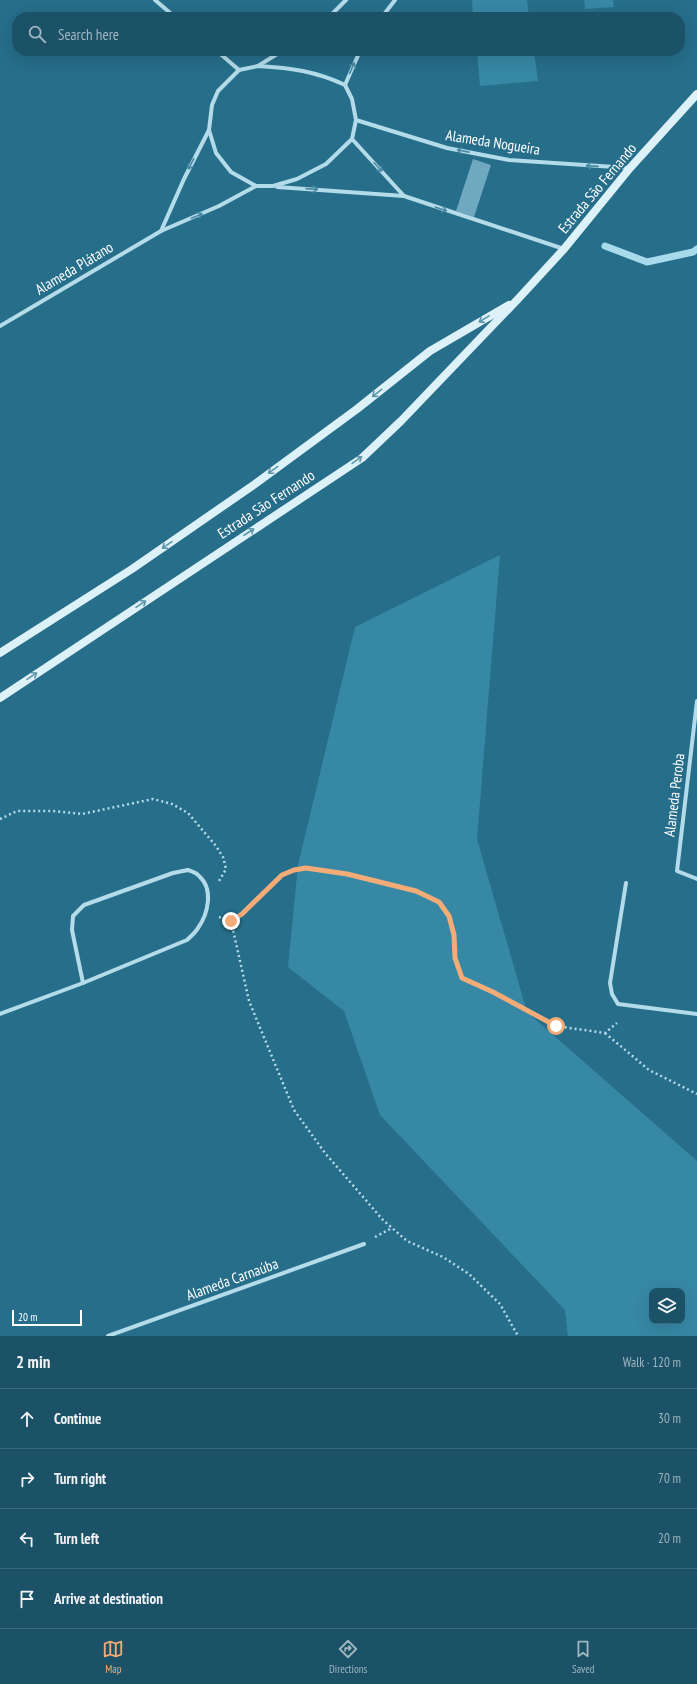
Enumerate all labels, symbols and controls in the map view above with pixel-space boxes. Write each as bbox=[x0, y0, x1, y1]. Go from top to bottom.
search box bbox=[12, 12, 685, 56]
icon: search bbox=[26, 23, 48, 45]
text: Search here bbox=[58, 25, 119, 44]
one-way arrow bbox=[349, 62, 356, 74]
street label: Alameda Nogueira bbox=[444, 125, 542, 159]
street label: Estrada São Fernando bbox=[554, 139, 640, 237]
one-way arrow bbox=[457, 147, 470, 155]
one-way arrow bbox=[187, 158, 195, 170]
one-way arrow bbox=[374, 162, 383, 172]
one-way arrow bbox=[586, 162, 599, 169]
one-way arrow bbox=[305, 185, 318, 192]
one-way arrow bbox=[435, 205, 447, 213]
one-way arrow bbox=[190, 212, 202, 219]
street label: Alameda Plátano bbox=[32, 237, 116, 299]
one-way arrow bbox=[478, 316, 490, 324]
one-way arrow bbox=[372, 388, 383, 397]
one-way arrow bbox=[352, 456, 363, 464]
street label: Estrada São Fernando bbox=[214, 465, 318, 543]
one-way arrow bbox=[268, 466, 279, 475]
one-way arrow bbox=[243, 528, 254, 536]
one-way arrow bbox=[162, 541, 173, 549]
one-way arrow bbox=[135, 600, 146, 608]
one-way arrow bbox=[27, 672, 38, 680]
street label: Alameda Peroba bbox=[659, 752, 689, 838]
route end bbox=[222, 912, 240, 930]
route start bbox=[547, 1017, 565, 1035]
street label: Alameda Carnaúba bbox=[183, 1254, 281, 1304]
map controls bbox=[649, 1288, 685, 1324]
button: layers bbox=[649, 1288, 685, 1324]
scale bar bbox=[12, 1308, 82, 1327]
text: 20 m bbox=[18, 1310, 37, 1324]
text: 2 min bbox=[16, 1351, 50, 1373]
text: Walk · 120 m bbox=[623, 1354, 681, 1371]
icon: ahead bbox=[16, 1408, 38, 1430]
text: Continue bbox=[54, 1409, 101, 1428]
text: 30 m bbox=[658, 1410, 681, 1427]
icon: right bbox=[16, 1468, 38, 1490]
text: Turn right bbox=[54, 1469, 106, 1488]
text: 70 m bbox=[658, 1470, 681, 1487]
icon: left bbox=[16, 1528, 38, 1550]
text: Turn left bbox=[54, 1529, 99, 1548]
text: 20 m bbox=[658, 1530, 681, 1547]
icon: arrive bbox=[16, 1588, 38, 1610]
text: Arrive at destination bbox=[54, 1589, 163, 1608]
tab: Map bbox=[102, 1638, 124, 1676]
tab: Directions bbox=[329, 1638, 367, 1676]
tab: Saved bbox=[572, 1638, 595, 1676]

